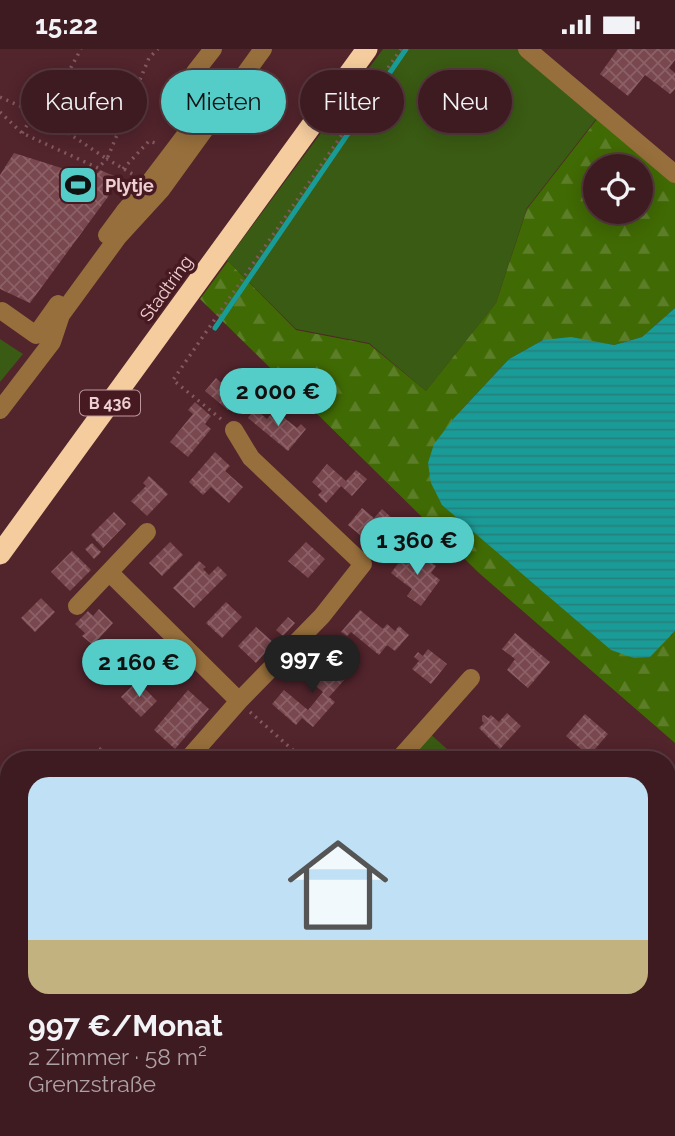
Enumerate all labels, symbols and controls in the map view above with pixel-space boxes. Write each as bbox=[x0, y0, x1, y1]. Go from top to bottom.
text: 15:22 bbox=[35, 10, 98, 40]
chip: Kaufen bbox=[21, 70, 147, 133]
chip: Mieten bbox=[161, 70, 286, 133]
chip: Filter bbox=[300, 70, 404, 133]
chip: Neu bbox=[418, 70, 512, 133]
map controls bbox=[583, 154, 653, 224]
button: locate bbox=[583, 154, 653, 224]
sports icon: Plytje bbox=[57, 164, 99, 206]
place label: Plytje bbox=[105, 175, 154, 196]
street label: Stadtring bbox=[135, 251, 197, 325]
pin: 2 000 € bbox=[213, 369, 343, 428]
text: 2 000 € bbox=[236, 377, 320, 404]
road number: B 436 bbox=[80, 391, 140, 415]
pin: 1 360 € bbox=[352, 517, 482, 577]
text: 1 360 € bbox=[376, 526, 458, 553]
pin: 997 € bbox=[263, 635, 361, 695]
pin: 2 160 € bbox=[74, 639, 204, 699]
text: 997 € bbox=[280, 644, 344, 671]
text: 2 160 € bbox=[98, 648, 180, 675]
icon: home bbox=[275, 822, 401, 948]
text: 997 €/Monat bbox=[28, 1008, 223, 1043]
text: 2 Zimmer · 58 m² bbox=[28, 1043, 207, 1070]
text: Grenzstraße bbox=[28, 1070, 156, 1097]

